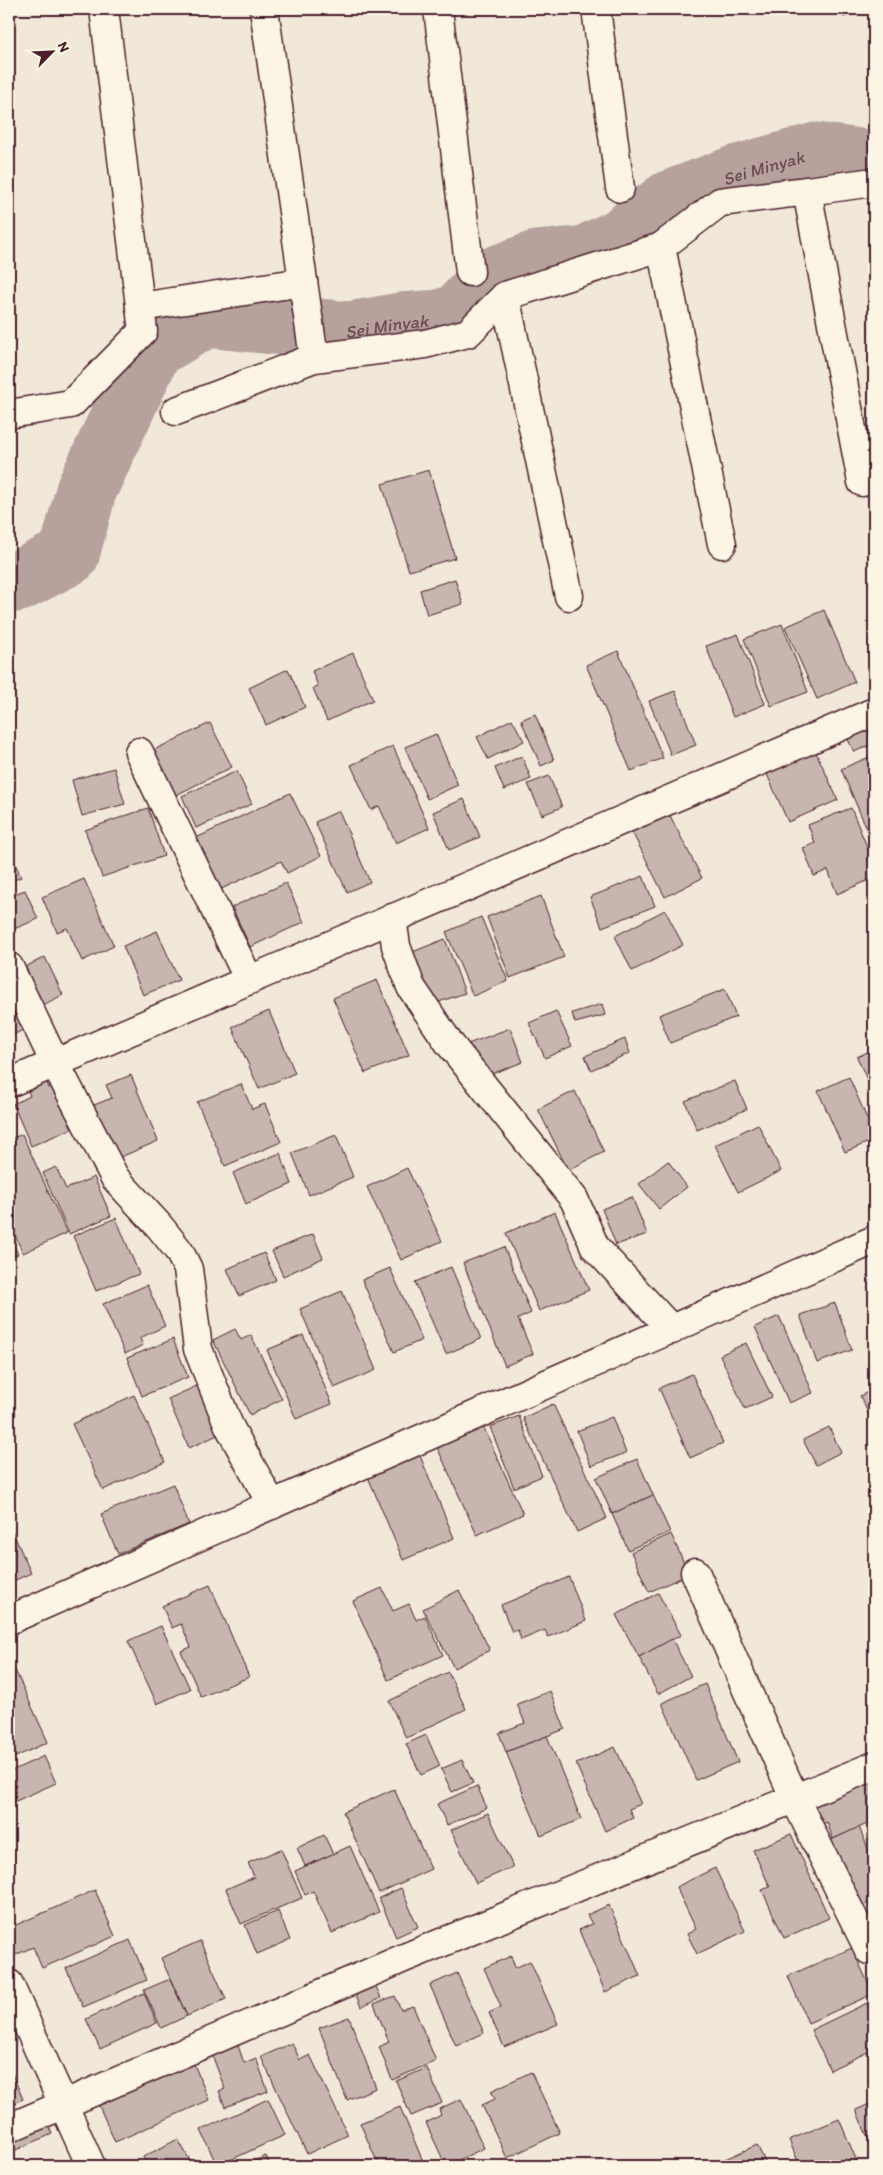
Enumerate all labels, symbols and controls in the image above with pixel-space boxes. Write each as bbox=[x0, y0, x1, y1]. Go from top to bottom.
north arrow bbox=[28, 28, 78, 78]
text: N bbox=[54, 39, 73, 55]
water label: Sei Minyak bbox=[720, 145, 808, 191]
water label: Sei Minyak bbox=[343, 310, 431, 343]

